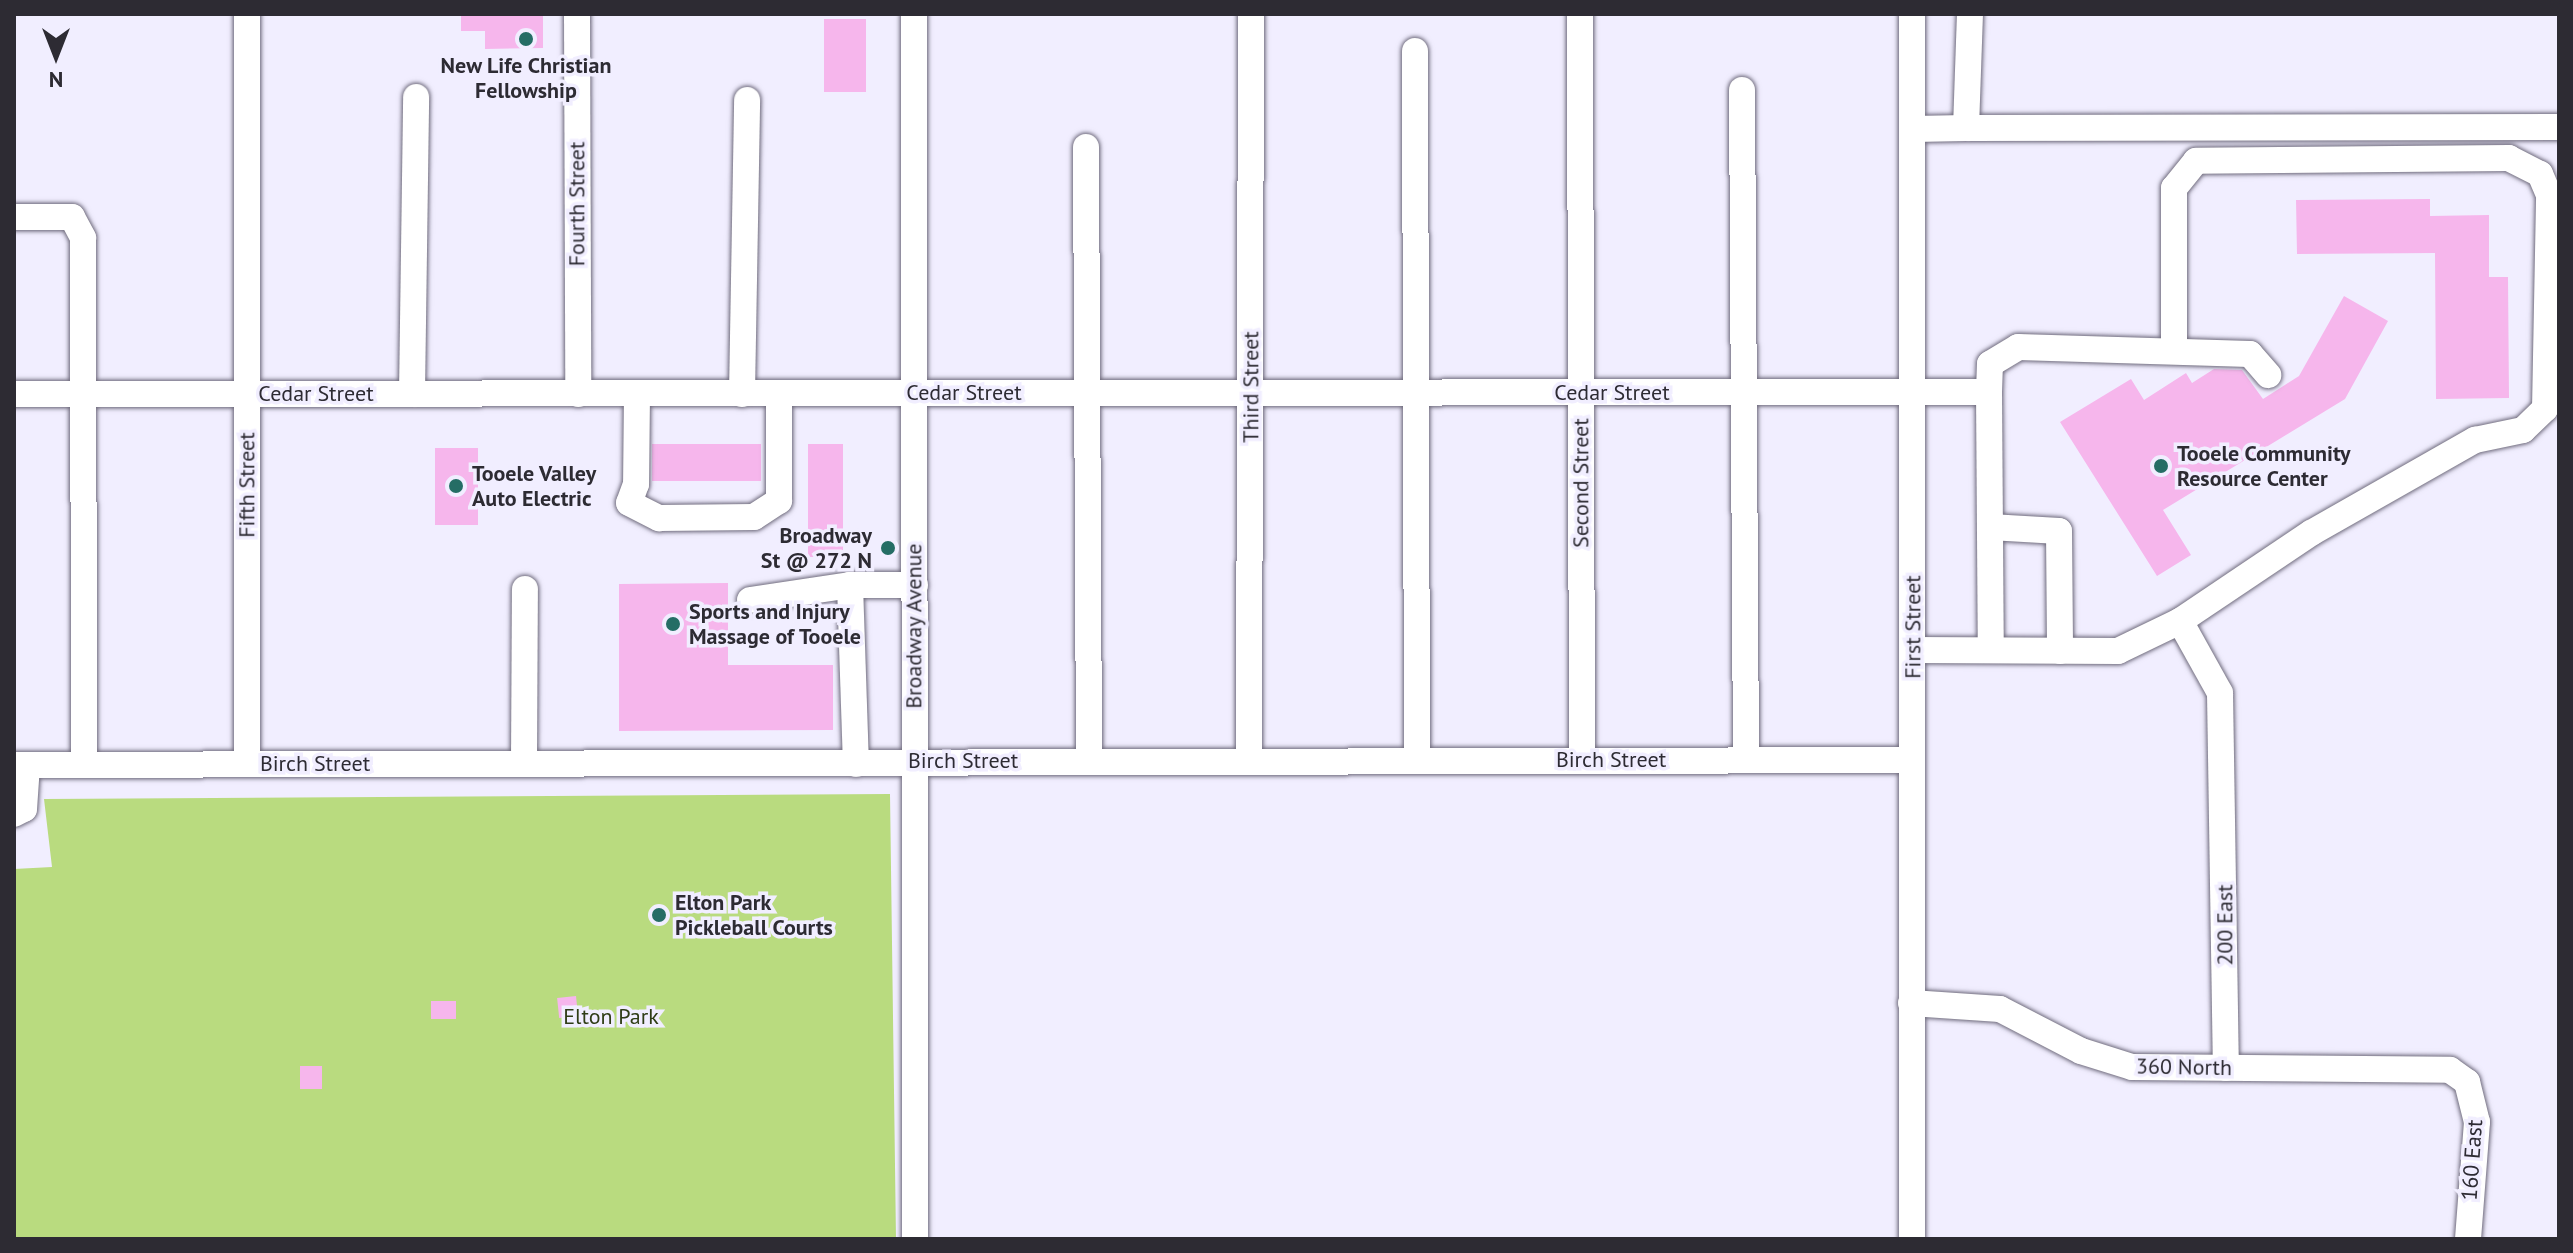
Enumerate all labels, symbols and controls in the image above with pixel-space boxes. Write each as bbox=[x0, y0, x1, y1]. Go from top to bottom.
north arrow bbox=[16, 16, 96, 96]
marker: New Life Christian Fellowship bbox=[517, 30, 535, 48]
place label: New Life Christian Fellowship bbox=[440, 52, 612, 104]
text: N bbox=[49, 66, 63, 94]
street label: Fourth Street bbox=[564, 142, 590, 266]
street label: Third Street bbox=[1238, 331, 1264, 443]
street label: Cedar Street bbox=[906, 380, 1022, 406]
street label: Cedar Street bbox=[1554, 380, 1670, 406]
street label: Cedar Street bbox=[258, 381, 374, 407]
street label: Second Street bbox=[1568, 418, 1594, 548]
street label: Fifth Street bbox=[234, 432, 260, 538]
place label: Tooele Community Resource Center bbox=[2177, 440, 2351, 492]
marker: Tooele Community Resource Center bbox=[2152, 457, 2170, 475]
place label: Tooele Valley Auto Electric bbox=[472, 460, 597, 512]
marker: Tooele Valley Auto Electric bbox=[447, 477, 465, 495]
place label: Broadway St @ 272 N bbox=[761, 522, 872, 574]
marker: Broadway St @ 272 N bbox=[879, 539, 897, 557]
street label: Broadway Avenue bbox=[901, 543, 927, 709]
street label: First Street bbox=[1900, 575, 1926, 679]
place label: Sports and Injury Massage of Tooele bbox=[689, 598, 862, 650]
marker: Sports and Injury Massage of Tooele bbox=[664, 615, 682, 633]
street label: Birch Street bbox=[1556, 747, 1666, 773]
street label: Birch Street bbox=[908, 748, 1018, 774]
street label: Birch Street bbox=[260, 751, 370, 777]
street label: 200 East bbox=[2212, 884, 2238, 966]
place label: Elton Park Pickleball Courts bbox=[675, 889, 833, 940]
marker: Elton Park Pickleball Courts bbox=[650, 906, 668, 924]
park label: Elton Park bbox=[563, 1004, 659, 1030]
street label: 360 North bbox=[2136, 1053, 2232, 1081]
street label: 160 East bbox=[2456, 1119, 2488, 1201]

